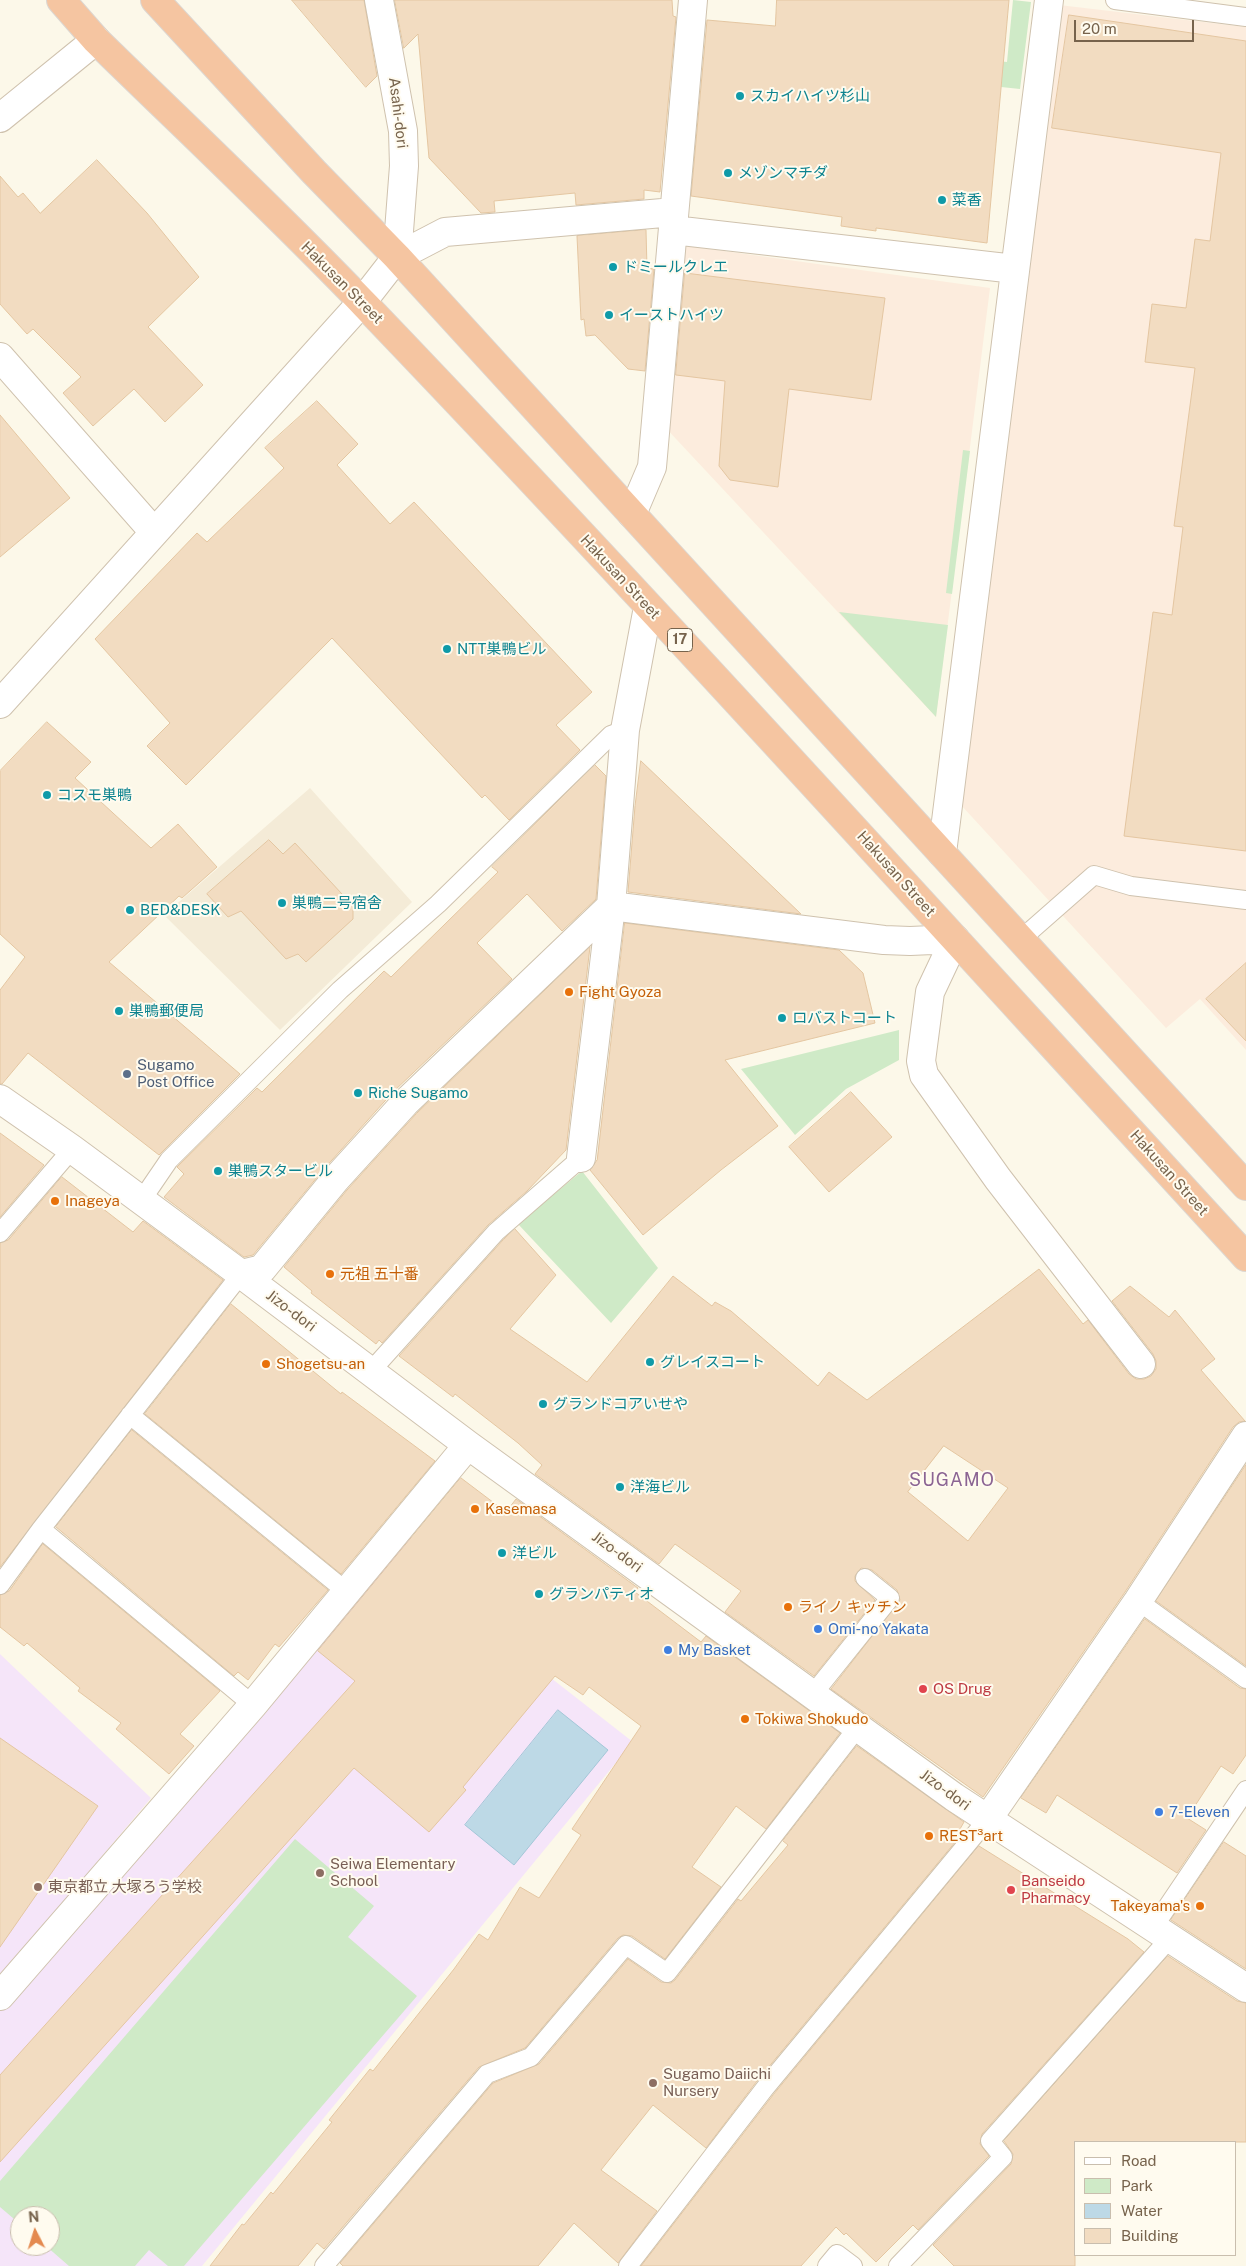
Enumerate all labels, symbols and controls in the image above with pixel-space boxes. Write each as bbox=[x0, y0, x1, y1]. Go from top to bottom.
scale bar bbox=[1076, 10, 1196, 42]
text: 20 m bbox=[1082, 20, 1117, 37]
street label: Asahi-dori bbox=[385, 76, 411, 150]
place label: スカイハイツ杉山 bbox=[750, 87, 870, 105]
marker: スカイハイツ杉山 bbox=[734, 90, 746, 102]
place label: メゾンマチダ bbox=[738, 164, 828, 182]
marker: メゾンマチダ bbox=[722, 167, 734, 179]
place label: 菜香 bbox=[952, 191, 982, 209]
marker: 菜香 bbox=[936, 194, 948, 206]
street label: Hakusan Street bbox=[297, 238, 387, 328]
place label: ドミールクレエ bbox=[623, 258, 728, 276]
marker: ドミールクレエ bbox=[607, 261, 619, 273]
place label: イーストハイツ bbox=[619, 306, 724, 324]
marker: イーストハイツ bbox=[603, 309, 615, 321]
street label: Hakusan Street bbox=[576, 531, 664, 623]
road number: 17 bbox=[668, 628, 692, 652]
place label: NTT巣鴨ビル bbox=[457, 640, 547, 658]
marker: NTT巣鴨ビル bbox=[441, 643, 453, 655]
place label: コスモ巣鴨 bbox=[57, 786, 132, 804]
marker: コスモ巣鴨 bbox=[41, 789, 53, 801]
street label: Hakusan Street bbox=[853, 828, 939, 920]
place label: 巣鴨二号宿舎 bbox=[292, 894, 382, 912]
marker: 巣鴨二号宿舎 bbox=[276, 897, 288, 909]
place label: BED&DESK bbox=[140, 901, 221, 919]
marker: BED&DESK bbox=[124, 904, 136, 916]
place label: Fight Gyoza bbox=[579, 983, 661, 1001]
marker: Fight Gyoza bbox=[563, 986, 575, 998]
place label: 巣鴨郵便局 bbox=[129, 1002, 204, 1020]
marker: 巣鴨郵便局 bbox=[113, 1005, 125, 1017]
place label: ロバストコート bbox=[792, 1009, 897, 1027]
marker: ロバストコート bbox=[776, 1012, 788, 1024]
place label: Sugamo Post Office bbox=[137, 1056, 214, 1091]
marker: Sugamo Post Office bbox=[121, 1068, 133, 1080]
place label: Riche Sugamo bbox=[368, 1084, 468, 1102]
marker: Riche Sugamo bbox=[352, 1087, 364, 1099]
street label: Hakusan Street bbox=[1126, 1127, 1212, 1219]
place label: 巣鴨スタービル bbox=[228, 1162, 333, 1180]
marker: 巣鴨スタービル bbox=[212, 1165, 224, 1177]
place label: Inageya bbox=[65, 1192, 120, 1210]
marker: Inageya bbox=[49, 1195, 61, 1207]
place label: 元祖 五十番 bbox=[340, 1265, 419, 1283]
marker: 元祖 五十番 bbox=[324, 1268, 336, 1280]
street label: Jizo-dori bbox=[262, 1286, 320, 1336]
place label: グレイスコート bbox=[660, 1353, 765, 1371]
place label: Shogetsu-an bbox=[276, 1355, 365, 1373]
marker: グレイスコート bbox=[644, 1356, 656, 1368]
marker: Shogetsu-an bbox=[260, 1358, 272, 1370]
place label: グランドコアいせや bbox=[553, 1395, 688, 1413]
marker: グランドコアいせや bbox=[537, 1398, 549, 1410]
district label: SUGAMO bbox=[908, 1469, 996, 1491]
place label: 洋海ビル bbox=[630, 1478, 690, 1496]
marker: 洋海ビル bbox=[614, 1481, 626, 1493]
place label: Kasemasa bbox=[485, 1500, 556, 1518]
marker: Kasemasa bbox=[469, 1503, 481, 1515]
street label: Jizo-dori bbox=[588, 1528, 646, 1576]
place label: 洋ビル bbox=[512, 1544, 557, 1562]
marker: 洋ビル bbox=[496, 1547, 508, 1559]
place label: グランパティオ bbox=[549, 1585, 654, 1603]
marker: グランパティオ bbox=[533, 1588, 545, 1600]
place label: ライノ キッチン bbox=[798, 1598, 907, 1616]
marker: ライノ キッチン bbox=[782, 1601, 794, 1613]
place label: Omi-no Yakata bbox=[828, 1620, 929, 1638]
marker: Omi-no Yakata bbox=[812, 1623, 824, 1635]
place label: My Basket bbox=[678, 1641, 751, 1659]
marker: My Basket bbox=[662, 1644, 674, 1656]
place label: OS Drug bbox=[933, 1680, 992, 1698]
marker: OS Drug bbox=[917, 1683, 929, 1695]
place label: Tokiwa Shokudo bbox=[755, 1710, 869, 1728]
marker: Tokiwa Shokudo bbox=[739, 1713, 751, 1725]
street label: Jizo-dori bbox=[916, 1766, 974, 1814]
place label: 7-Eleven bbox=[1169, 1803, 1230, 1821]
marker: 7-Eleven bbox=[1153, 1806, 1165, 1818]
place label: REST³art bbox=[939, 1827, 1003, 1845]
marker: REST³art bbox=[923, 1830, 935, 1842]
place label: Seiwa Elementary School bbox=[330, 1855, 455, 1890]
marker: Seiwa Elementary School bbox=[314, 1867, 326, 1879]
place label: Banseido Pharmacy bbox=[1021, 1872, 1091, 1907]
place label: 東京都立 大塚ろう学校 bbox=[48, 1878, 202, 1896]
marker: 東京都立 大塚ろう学校 bbox=[32, 1881, 44, 1893]
marker: Banseido Pharmacy bbox=[1005, 1884, 1017, 1896]
place label: Takeyama's bbox=[1110, 1897, 1190, 1915]
marker: Takeyama's bbox=[1194, 1900, 1206, 1912]
place label: Sugamo Daiichi Nursery bbox=[663, 2065, 771, 2100]
marker: Sugamo Daiichi Nursery bbox=[647, 2077, 659, 2089]
legend bbox=[1074, 2141, 1236, 2256]
text: Road bbox=[1121, 2152, 1157, 2169]
text: Park bbox=[1121, 2177, 1153, 2194]
text: Water bbox=[1121, 2202, 1163, 2219]
north arrow bbox=[10, 2206, 60, 2256]
text: N bbox=[28, 2209, 40, 2226]
text: Building bbox=[1121, 2227, 1179, 2244]

